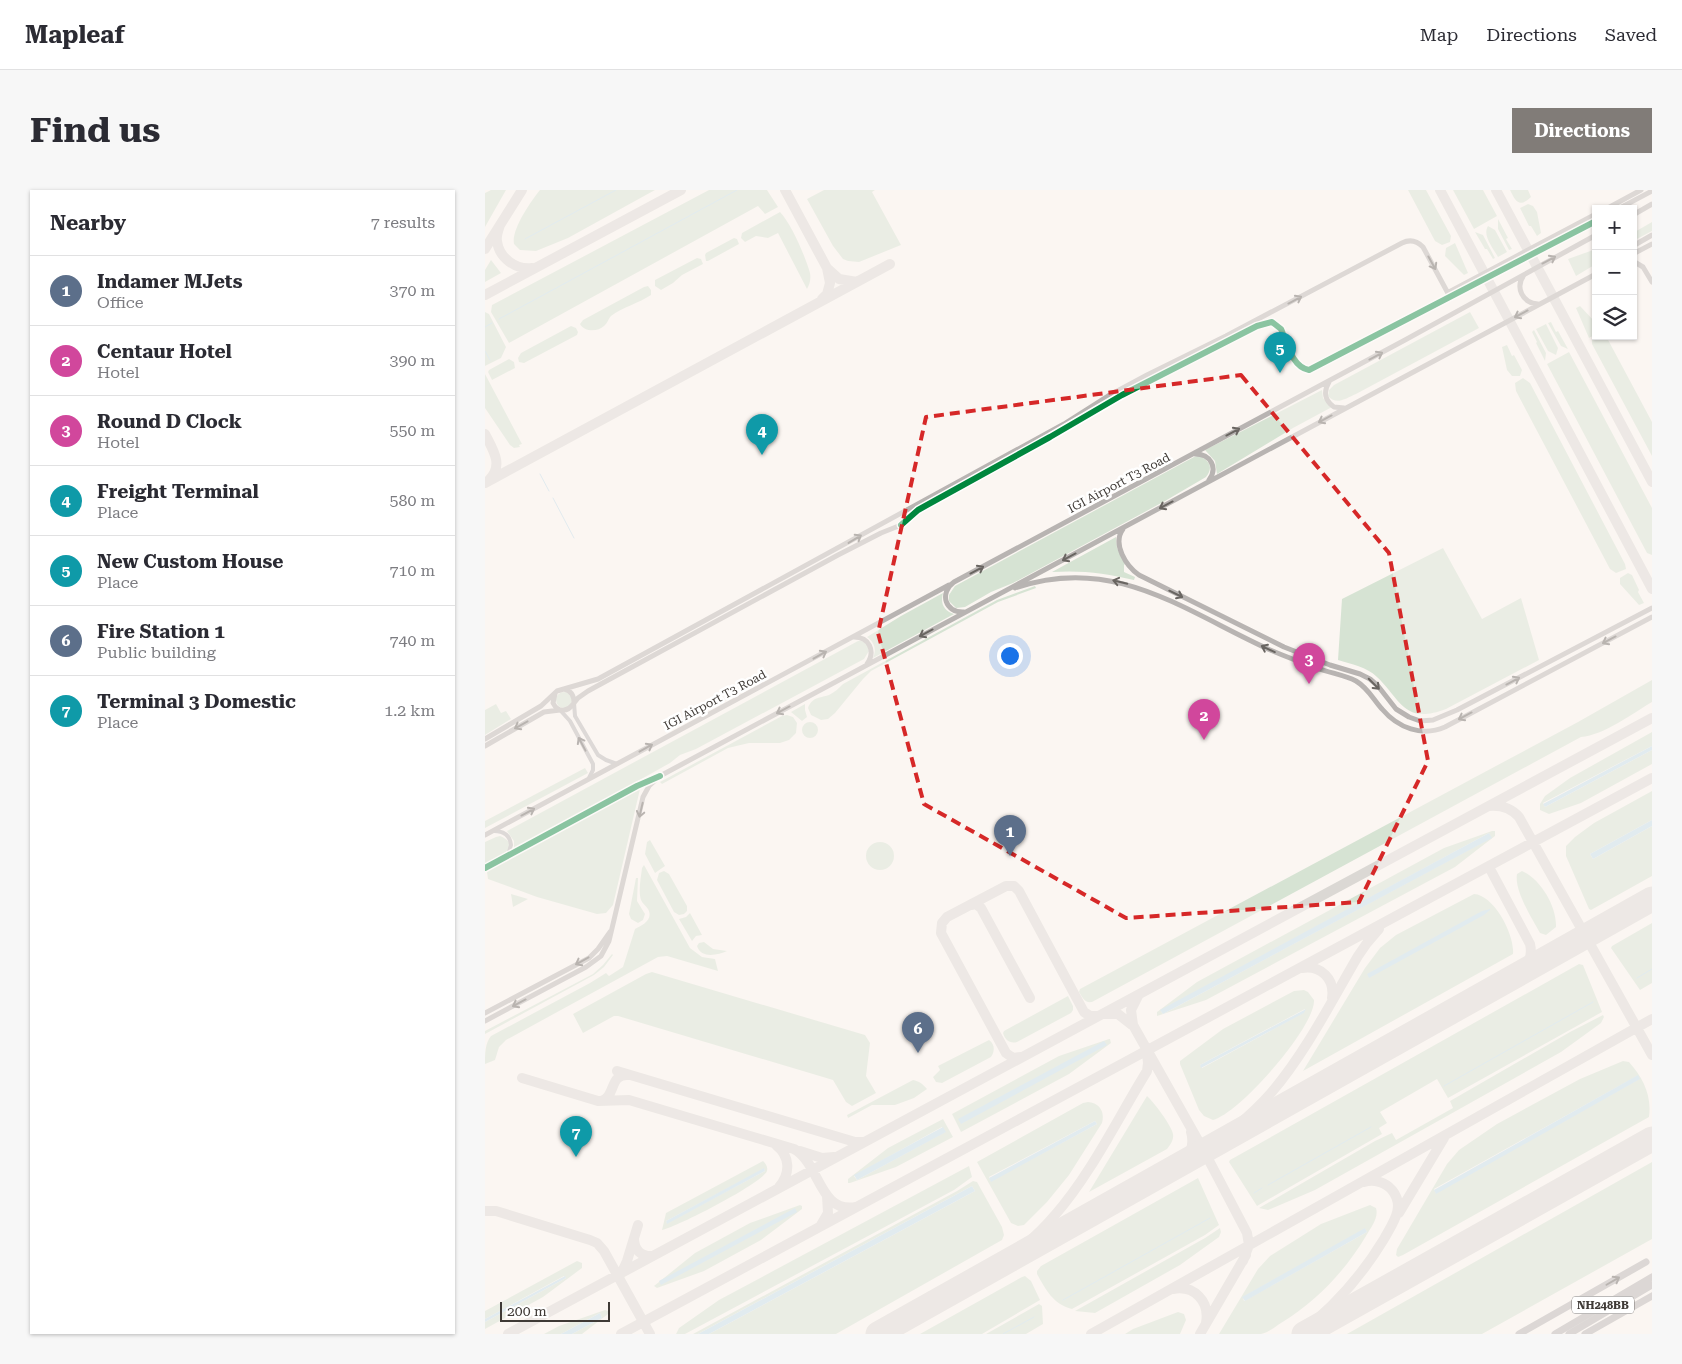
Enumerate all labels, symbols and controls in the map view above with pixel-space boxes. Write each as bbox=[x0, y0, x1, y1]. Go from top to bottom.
text: Mapleaf bbox=[25, 21, 125, 49]
text: Map bbox=[1420, 24, 1458, 45]
text: Directions bbox=[1486, 24, 1577, 45]
text: Saved bbox=[1605, 24, 1657, 45]
button: Directions bbox=[1512, 108, 1652, 153]
text: Find us bbox=[30, 110, 160, 151]
map controls bbox=[1592, 205, 1637, 340]
button: + bbox=[1592, 205, 1637, 250]
text: Nearby bbox=[50, 211, 126, 235]
text: 7 results bbox=[371, 213, 435, 232]
button: − bbox=[1592, 250, 1637, 295]
one-way arrow bbox=[1427, 255, 1437, 270]
one-way arrow bbox=[1541, 255, 1556, 264]
text: Indamer MJets bbox=[97, 270, 243, 293]
text: 1 bbox=[62, 281, 70, 300]
text: 370 m bbox=[389, 281, 435, 300]
text: Office bbox=[97, 293, 143, 312]
one-way arrow bbox=[1288, 295, 1303, 305]
button: layers bbox=[1592, 295, 1637, 340]
one-way arrow bbox=[1513, 309, 1528, 319]
pin: 5 bbox=[1264, 332, 1296, 373]
text: Centaur Hotel bbox=[97, 340, 232, 363]
text: 2 bbox=[62, 351, 70, 370]
text: 390 m bbox=[389, 351, 435, 370]
one-way arrow bbox=[1369, 351, 1384, 361]
text: Hotel bbox=[97, 363, 139, 382]
text: Round D Clock bbox=[97, 410, 242, 433]
pin: 4 bbox=[746, 414, 778, 455]
one-way arrow bbox=[1318, 414, 1333, 424]
text: 3 bbox=[62, 421, 70, 440]
text: 550 m bbox=[389, 421, 435, 440]
one-way arrow bbox=[1225, 427, 1240, 437]
text: Hotel bbox=[97, 433, 139, 452]
street label: IGI Airport T3 Road bbox=[1066, 450, 1173, 516]
text: Freight Terminal bbox=[97, 480, 259, 503]
text: 4 bbox=[62, 491, 70, 510]
text: 580 m bbox=[389, 491, 435, 510]
one-way arrow bbox=[1159, 500, 1174, 510]
text: Place bbox=[97, 503, 138, 522]
one-way arrow bbox=[847, 533, 861, 543]
text: New Custom House bbox=[97, 550, 283, 573]
one-way arrow bbox=[1061, 552, 1076, 562]
text: 5 bbox=[62, 561, 70, 580]
text: 710 m bbox=[389, 561, 435, 580]
one-way arrow bbox=[969, 565, 984, 574]
text: Place bbox=[97, 573, 138, 592]
one-way arrow bbox=[1113, 577, 1129, 586]
one-way arrow bbox=[1168, 590, 1183, 599]
text: Fire Station 1 bbox=[97, 620, 225, 643]
one-way arrow bbox=[919, 629, 934, 638]
text: 6 bbox=[62, 631, 70, 650]
text: 740 m bbox=[389, 631, 435, 650]
one-way arrow bbox=[1602, 636, 1617, 646]
text: Public building bbox=[97, 643, 216, 662]
your location bbox=[997, 643, 1023, 669]
one-way arrow bbox=[1261, 643, 1276, 653]
pin: 3 bbox=[1293, 643, 1325, 684]
one-way arrow bbox=[812, 649, 826, 659]
street label: IGI Airport T3 Road bbox=[662, 667, 769, 733]
one-way arrow bbox=[1505, 676, 1520, 686]
one-way arrow bbox=[1368, 678, 1380, 690]
text: Terminal 3 Domestic bbox=[97, 690, 296, 713]
pin: 2 bbox=[1188, 699, 1220, 740]
text: 7 bbox=[62, 701, 70, 720]
text: 1.2 km bbox=[384, 701, 435, 720]
one-way arrow bbox=[776, 706, 791, 715]
one-way arrow bbox=[1458, 711, 1473, 721]
text: Place bbox=[97, 713, 138, 732]
one-way arrow bbox=[514, 720, 529, 730]
one-way arrow bbox=[577, 736, 587, 751]
one-way arrow bbox=[638, 743, 653, 753]
one-way arrow bbox=[635, 801, 645, 817]
one-way arrow bbox=[520, 807, 535, 816]
pin: 1 bbox=[994, 815, 1026, 856]
one-way arrow bbox=[575, 956, 590, 966]
one-way arrow bbox=[512, 998, 527, 1008]
pin: 6 bbox=[902, 1012, 934, 1053]
pin: 7 bbox=[560, 1116, 592, 1157]
one-way arrow bbox=[1605, 1275, 1619, 1285]
road number: NH248BB bbox=[1572, 1296, 1634, 1314]
scale bar bbox=[500, 1299, 610, 1322]
text: 200 m bbox=[507, 1303, 547, 1319]

